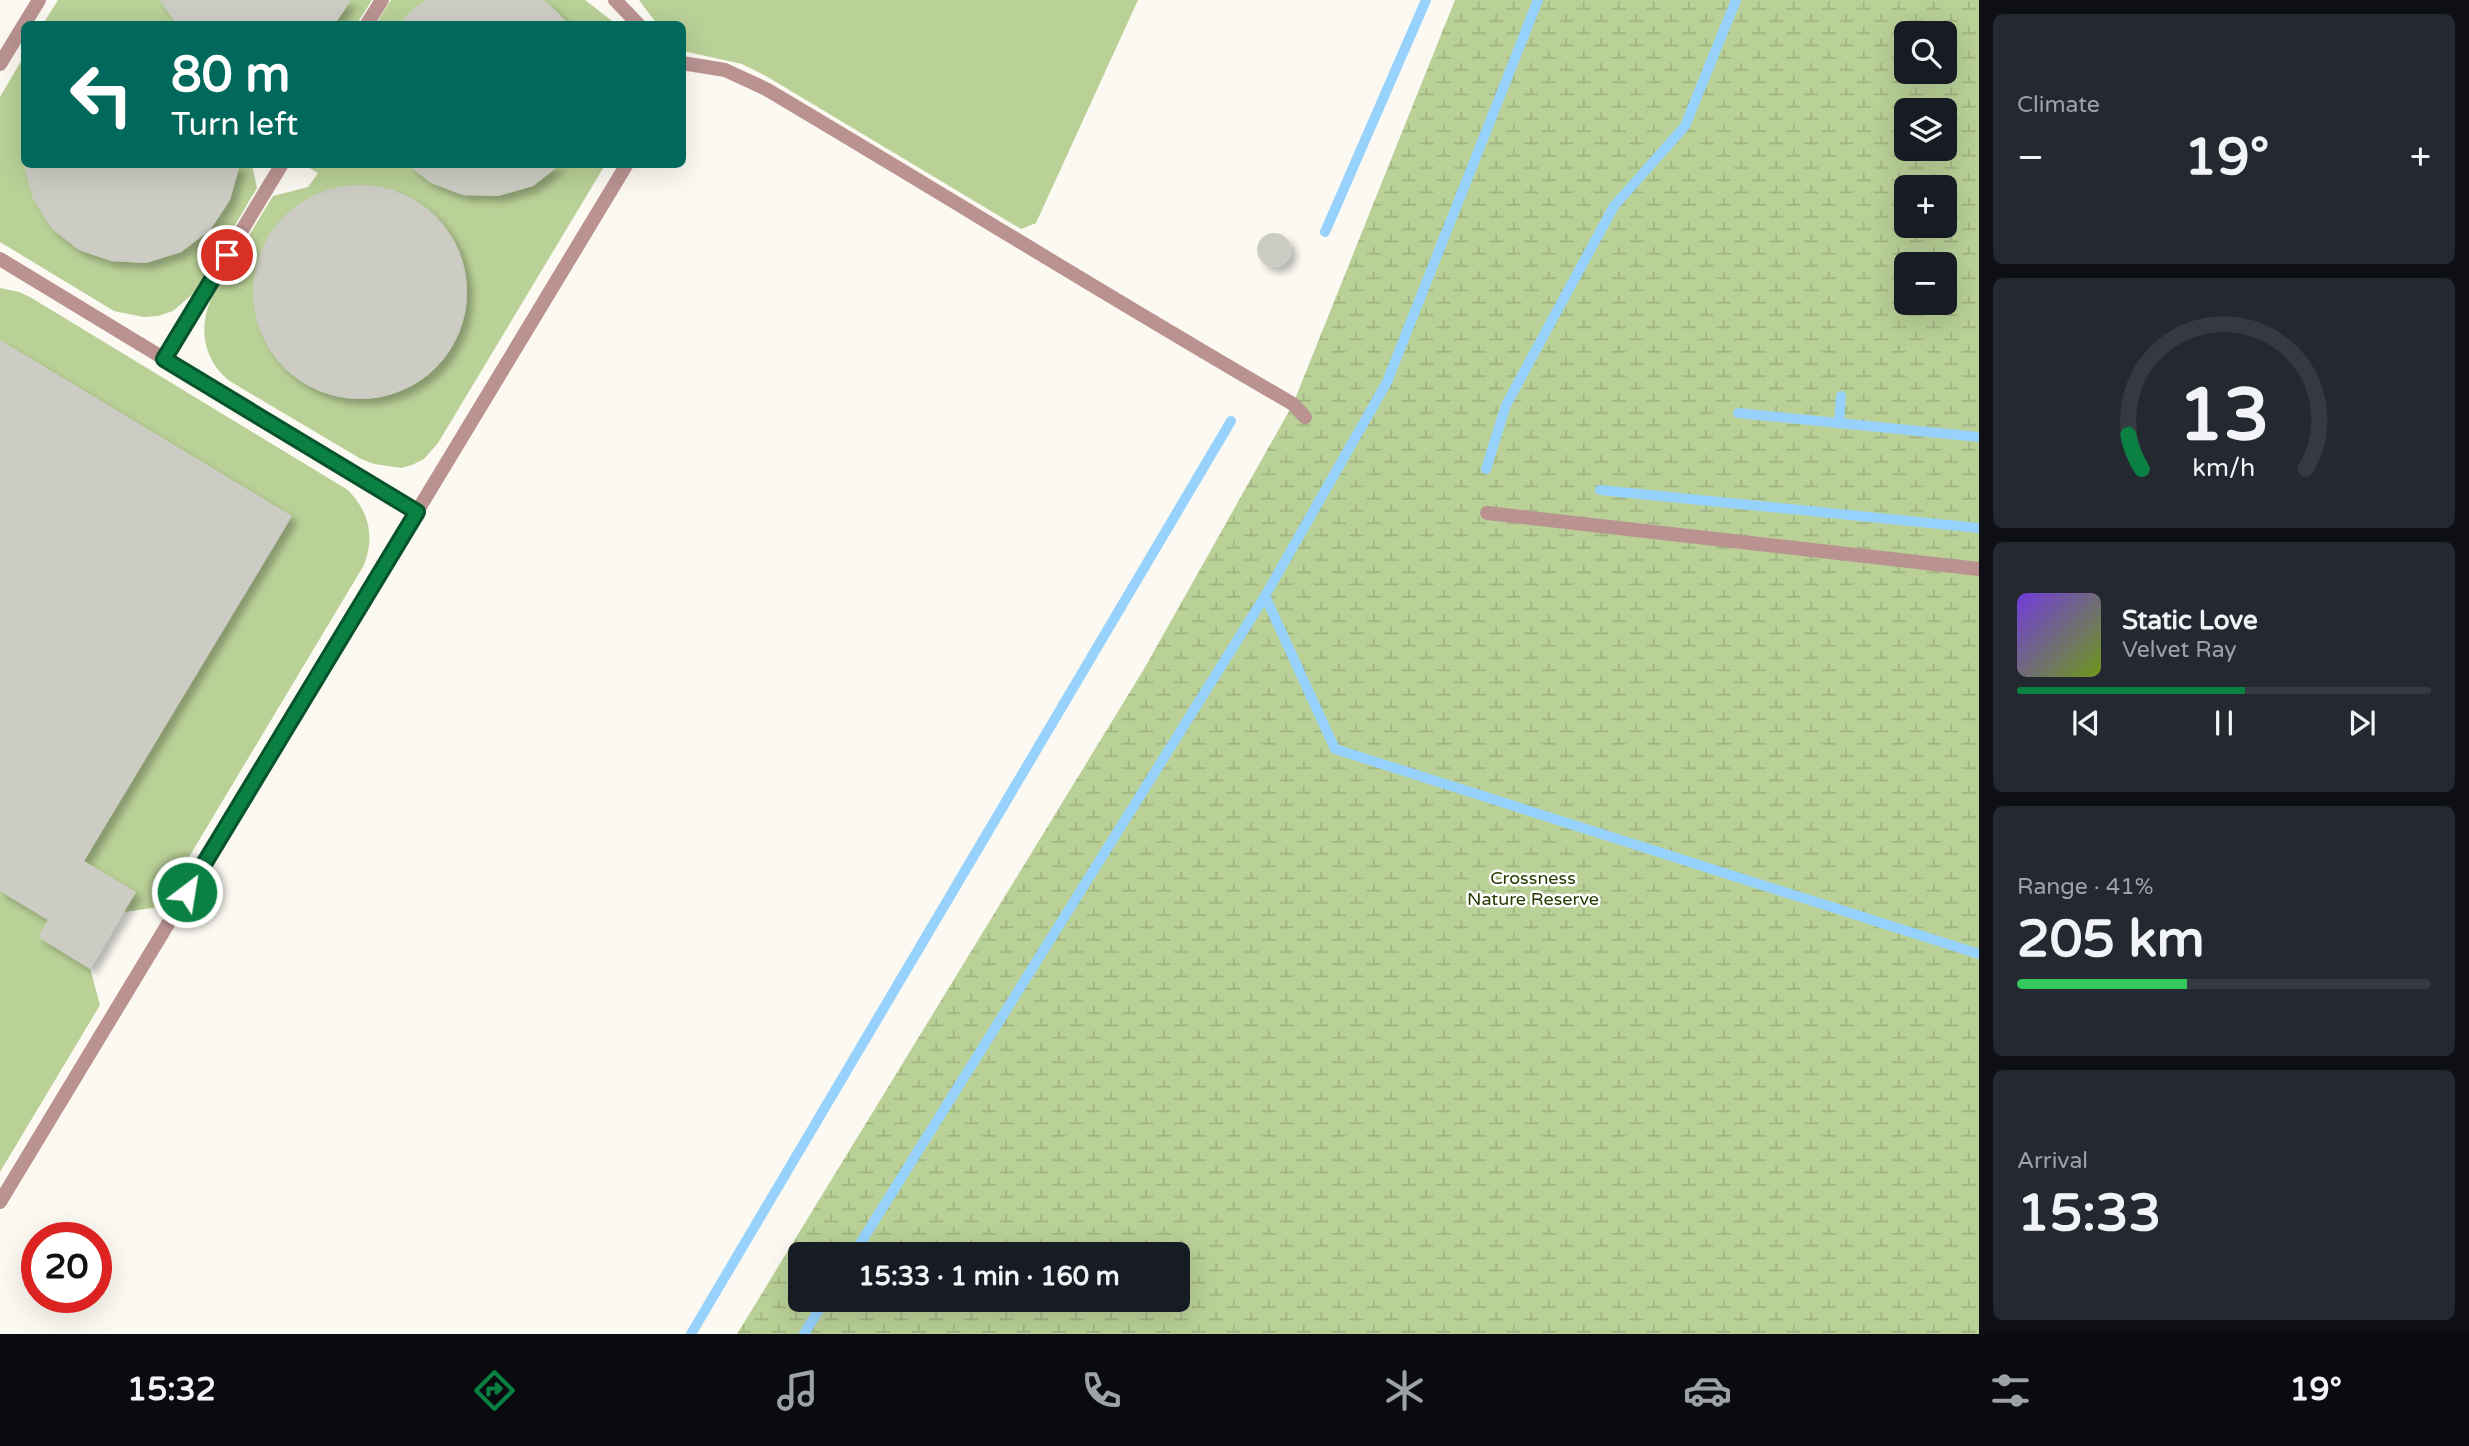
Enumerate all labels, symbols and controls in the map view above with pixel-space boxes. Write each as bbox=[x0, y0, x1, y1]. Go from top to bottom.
map controls bbox=[1894, 21, 1957, 315]
button: search bbox=[1894, 21, 1957, 84]
text: 80 m bbox=[171, 46, 290, 105]
icon: left bbox=[56, 49, 147, 140]
text: Climate bbox=[2017, 91, 2100, 119]
button: layers bbox=[1894, 98, 1957, 161]
text: Turn left bbox=[171, 106, 298, 144]
text: 19° bbox=[2184, 126, 2269, 189]
text: − bbox=[2017, 135, 2044, 181]
text: + bbox=[2410, 135, 2431, 181]
button: + bbox=[1894, 175, 1957, 238]
pin bbox=[197, 225, 257, 285]
icon: arrive bbox=[208, 236, 246, 274]
button: − bbox=[1894, 252, 1957, 315]
text: 13 bbox=[2178, 372, 2270, 460]
text: km/h bbox=[2193, 453, 2255, 483]
text: Static Love bbox=[2122, 605, 2258, 636]
text: Velvet Ray bbox=[2122, 636, 2237, 664]
icon: previous bbox=[2067, 704, 2105, 742]
icon: pause bbox=[2205, 704, 2243, 742]
icon: next bbox=[2343, 704, 2381, 742]
position arrow bbox=[150, 855, 224, 929]
park label: Crossness Nature Reserve bbox=[1467, 867, 1599, 910]
text: Range · 41% bbox=[2017, 873, 2153, 901]
text: 205 km bbox=[2017, 908, 2205, 971]
text: Arrival bbox=[2017, 1147, 2088, 1175]
text: 15:33 bbox=[2017, 1182, 2161, 1245]
speed limit sign: 20 bbox=[21, 1222, 112, 1313]
text: 15:33 · 1 min · 160 m bbox=[858, 1261, 1120, 1292]
icon: directions bbox=[470, 1366, 519, 1415]
icon: music bbox=[773, 1366, 822, 1415]
icon: phone bbox=[1077, 1366, 1126, 1415]
icon: climate bbox=[1380, 1366, 1429, 1415]
icon: car bbox=[1683, 1366, 1732, 1415]
icon: filters bbox=[1986, 1366, 2035, 1415]
text: 15:32 bbox=[127, 1371, 216, 1409]
text: 19° bbox=[2289, 1371, 2342, 1409]

